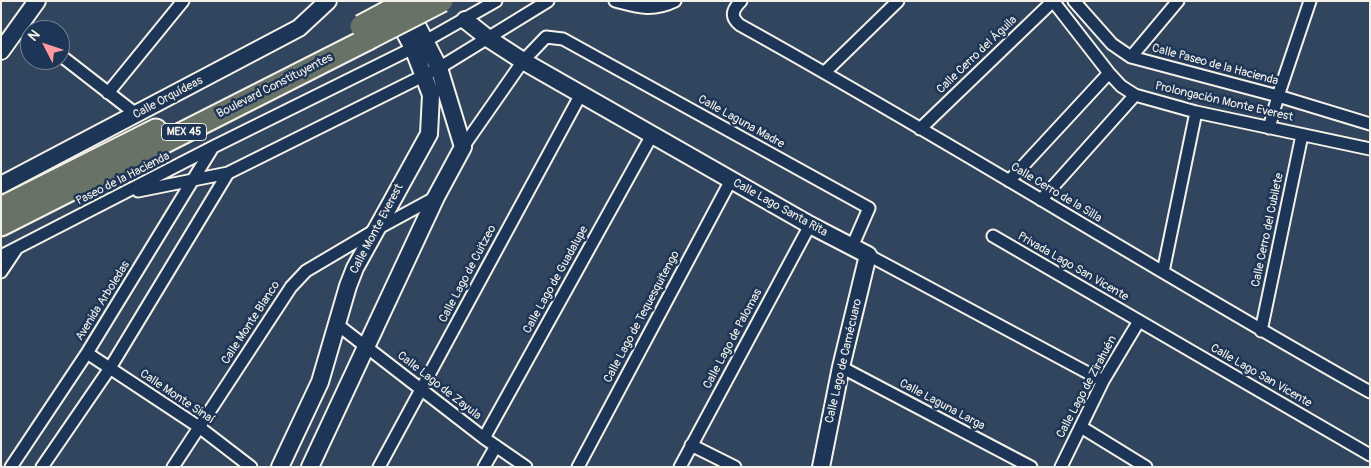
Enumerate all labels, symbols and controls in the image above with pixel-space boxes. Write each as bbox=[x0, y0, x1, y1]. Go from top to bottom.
street label: Calle Cerro del Águila bbox=[934, 13, 1020, 97]
north arrow bbox=[20, 20, 70, 70]
text: N bbox=[25, 26, 44, 45]
street label: Calle Paseo de la Hacienda bbox=[1150, 41, 1280, 89]
street label: Boulevard Constituyentes bbox=[214, 50, 336, 122]
street label: Calle Orquídeas bbox=[131, 74, 205, 122]
street label: Prolongación Monte Everest bbox=[1154, 79, 1294, 125]
street label: Calle Laguna Madre bbox=[695, 92, 787, 152]
road number: MEX 45 bbox=[162, 124, 206, 140]
street label: Paseo de la Hacienda bbox=[74, 149, 172, 209]
street label: Calle Cerro de la Silla bbox=[1008, 160, 1104, 226]
street label: Calle Cerro del Cubilete bbox=[1249, 172, 1287, 288]
street label: Calle Lago Santa Rita bbox=[730, 176, 830, 240]
street label: Calle Monte Everest bbox=[347, 182, 407, 276]
street label: Calle Lago de Cuitzeo bbox=[436, 223, 500, 325]
street label: Calle Lago de Guadalupe bbox=[520, 224, 592, 336]
street label: Privada Lago San Vicente bbox=[1015, 229, 1131, 305]
street label: Calle Lago de Tequesquitengo bbox=[601, 248, 683, 386]
street label: Avenida Arboledas bbox=[73, 259, 133, 343]
street label: Calle Monte Blanco bbox=[219, 279, 283, 367]
street label: Calle Lago de Palomas bbox=[700, 286, 766, 392]
street label: Calle Lago de Camécuaro bbox=[823, 297, 865, 425]
street label: Calle Lago de Zirahuén bbox=[1054, 333, 1120, 441]
street label: Calle Lago San Vicente bbox=[1208, 341, 1314, 411]
street label: Calle Lago de Zayula bbox=[394, 349, 484, 423]
street label: Calle Monte Sinaí bbox=[137, 367, 217, 427]
street label: Calle Laguna Larga bbox=[897, 376, 987, 434]

